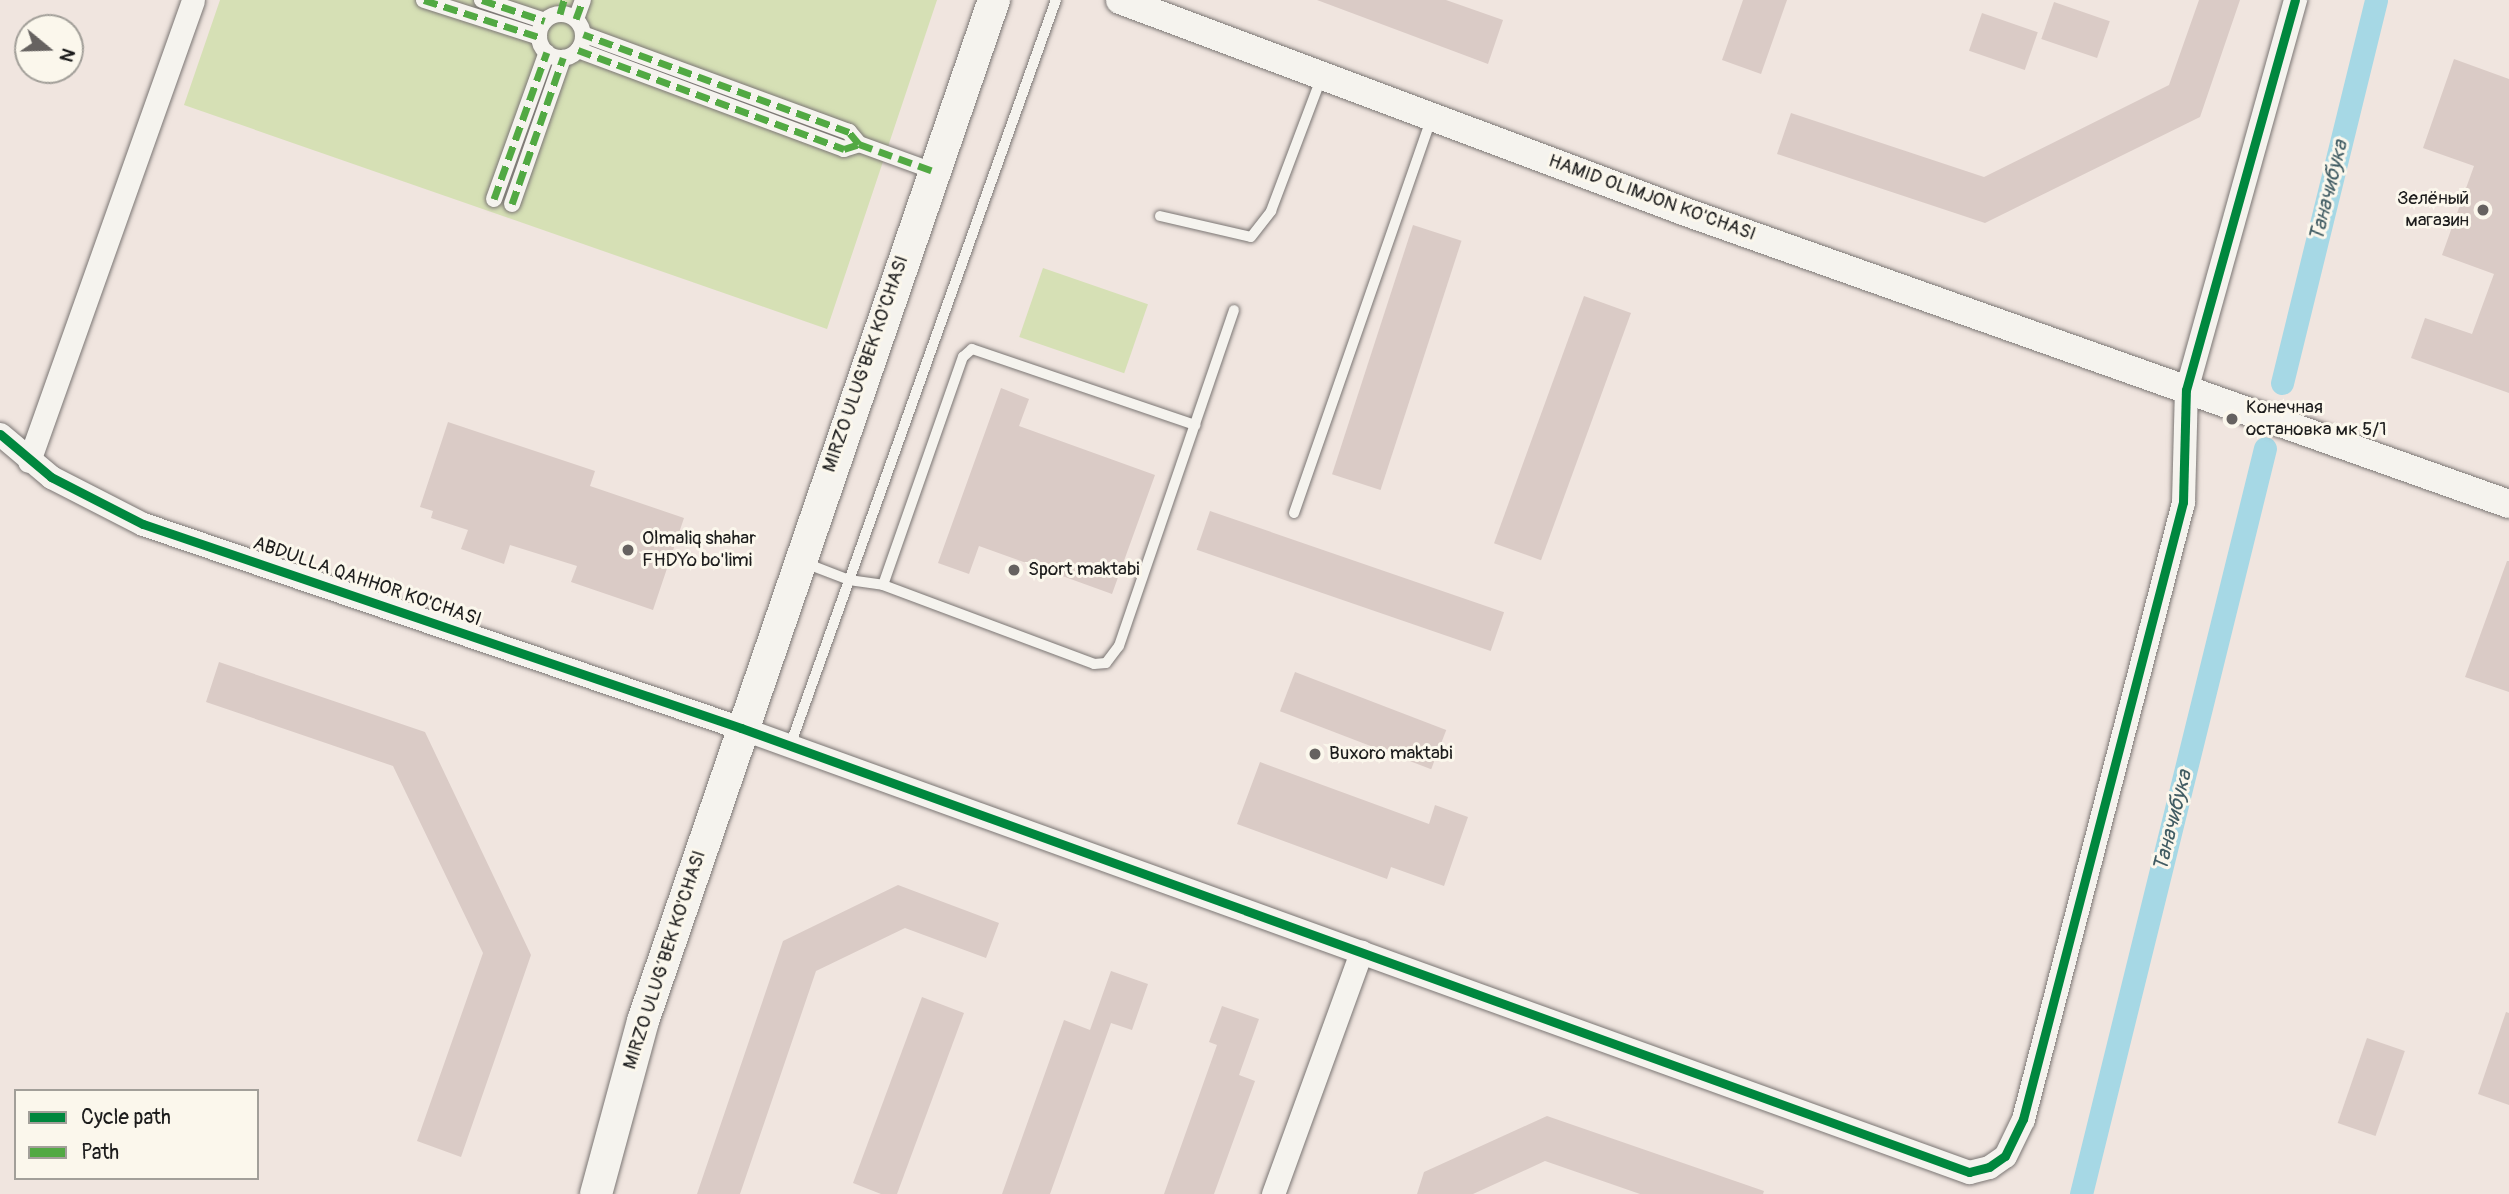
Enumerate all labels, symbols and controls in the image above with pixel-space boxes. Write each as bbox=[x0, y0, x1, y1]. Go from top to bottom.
north arrow bbox=[14, 14, 84, 84]
text: N bbox=[54, 45, 80, 65]
water label: Таначибука bbox=[2304, 138, 2354, 244]
street label: HAMID OLIMJON KO'CHASI bbox=[1545, 150, 1759, 246]
place label: Зелёный магазин bbox=[2397, 188, 2469, 232]
marker: Зелёный магазин bbox=[2475, 202, 2491, 218]
street label: MIRZO ULUG'BEK KO'CHASI bbox=[818, 253, 914, 475]
place label: Конечная остановка мк 5/1 bbox=[2246, 397, 2387, 441]
marker: Конечная остановка мк 5/1 bbox=[2224, 411, 2240, 427]
place label: Olmaliq shahar FHDYo bo'limi bbox=[642, 528, 756, 572]
street label: ABDULLA QAHHOR KO'CHASI bbox=[250, 532, 484, 632]
marker: Olmaliq shahar FHDYo bo'limi bbox=[620, 542, 636, 558]
place label: Sport maktabi bbox=[1028, 559, 1140, 581]
marker: Sport maktabi bbox=[1006, 562, 1022, 578]
place label: Buxoro maktabi bbox=[1329, 743, 1453, 765]
marker: Buxoro maktabi bbox=[1307, 746, 1323, 762]
water label: Таначибука bbox=[2148, 768, 2198, 874]
street label: MIRZO ULUG‘BEK KO'CHASI bbox=[619, 848, 711, 1072]
legend bbox=[14, 1089, 259, 1180]
text: Cycle path bbox=[81, 1104, 171, 1131]
text: Path bbox=[81, 1139, 119, 1166]

